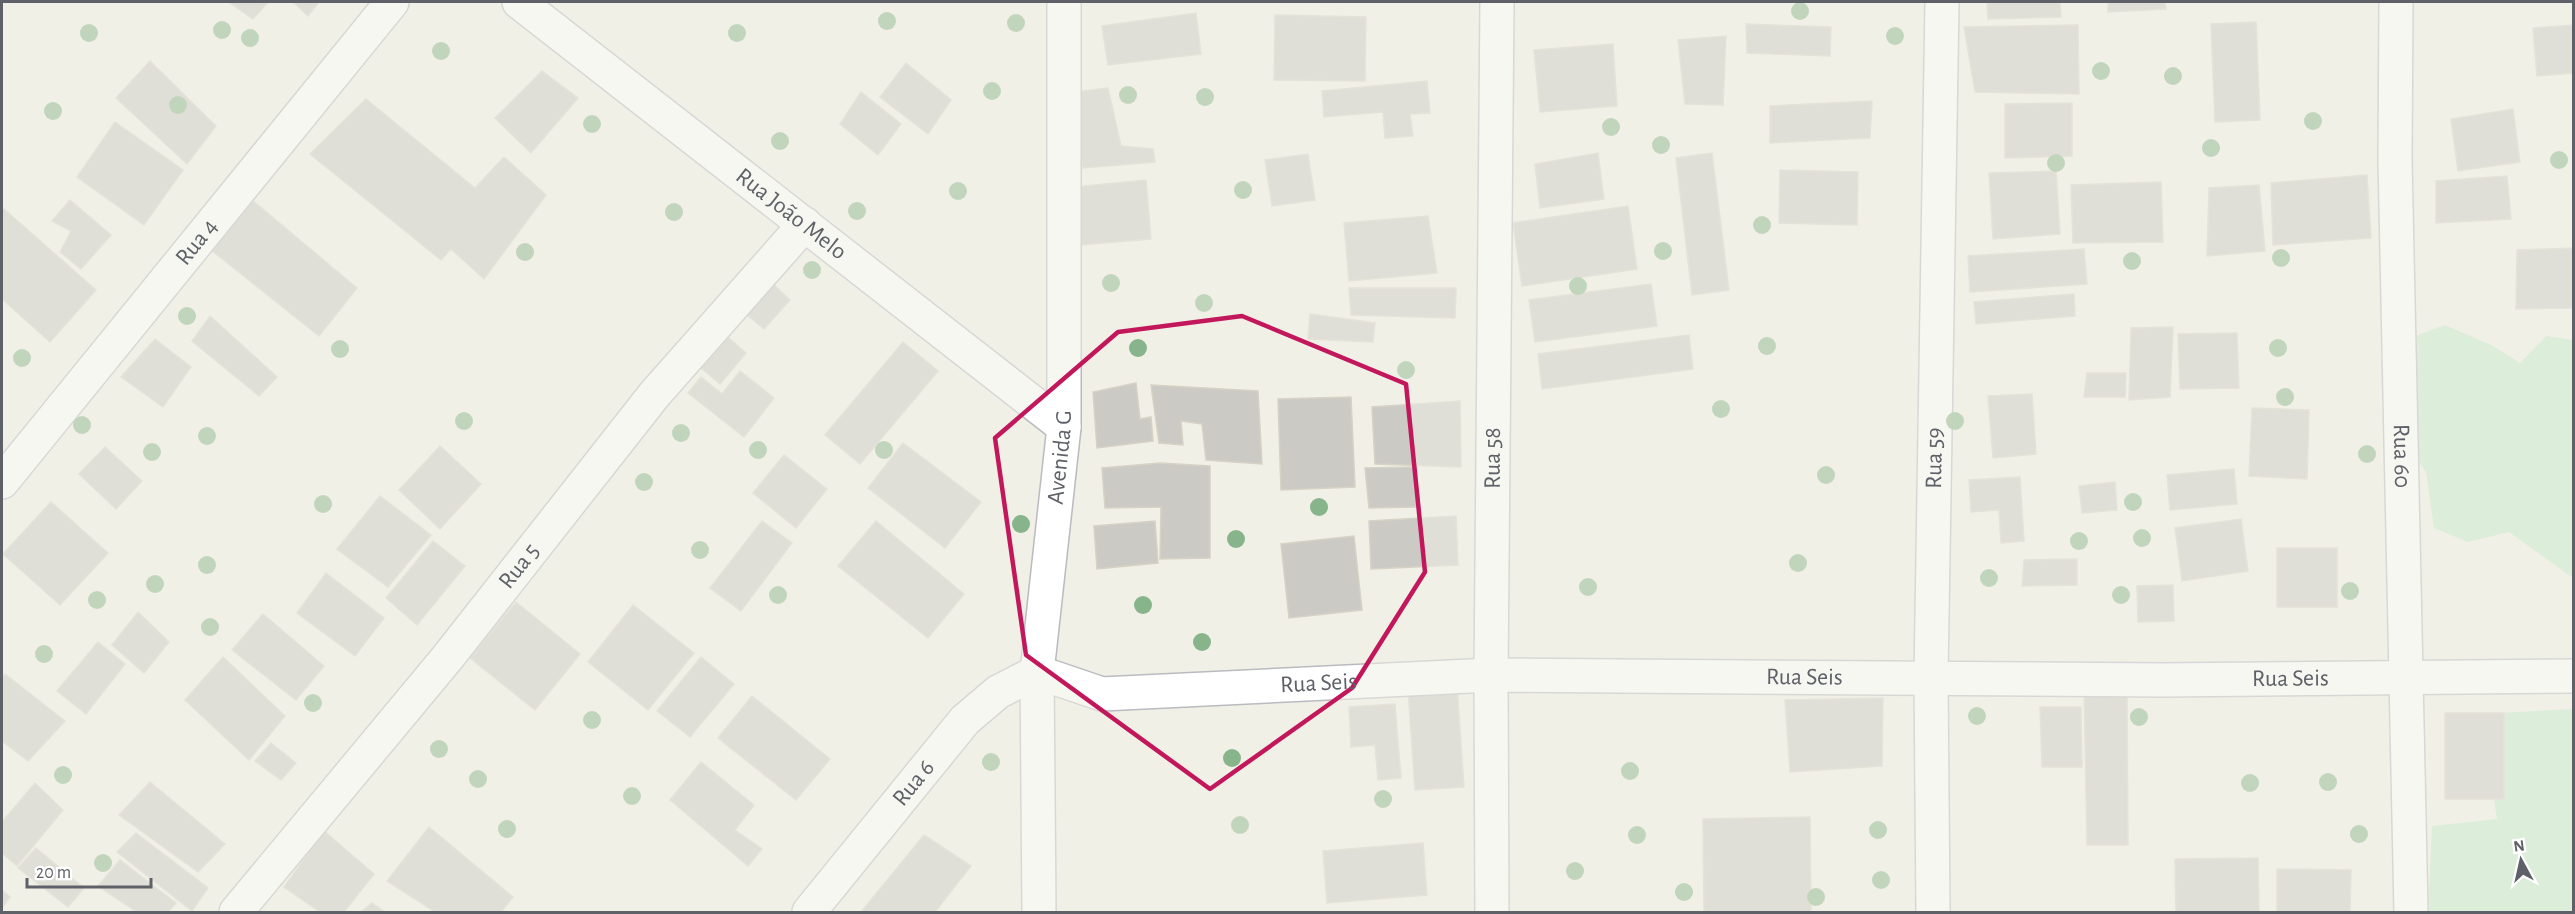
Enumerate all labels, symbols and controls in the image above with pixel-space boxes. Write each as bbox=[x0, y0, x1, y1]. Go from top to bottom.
street label: Rua João Melo bbox=[731, 164, 851, 265]
street label: Rua 4 bbox=[171, 215, 222, 270]
street label: Avenida G bbox=[1044, 410, 1076, 506]
street label: Rua 60 bbox=[2389, 424, 2414, 488]
street label: Rua 58 bbox=[1481, 427, 1505, 489]
street label: Rua 59 bbox=[1922, 427, 1947, 489]
street label: Rua 5 bbox=[494, 539, 544, 593]
street label: Rua Seis bbox=[1766, 665, 1843, 690]
street label: Rua Seis bbox=[2252, 666, 2329, 691]
street label: Rua Seis bbox=[1280, 670, 1358, 697]
street label: Rua 6 bbox=[888, 756, 939, 811]
north arrow bbox=[2491, 830, 2551, 890]
text: N bbox=[2512, 837, 2526, 855]
scale bar bbox=[27, 851, 152, 889]
text: 20 m bbox=[36, 864, 71, 882]

